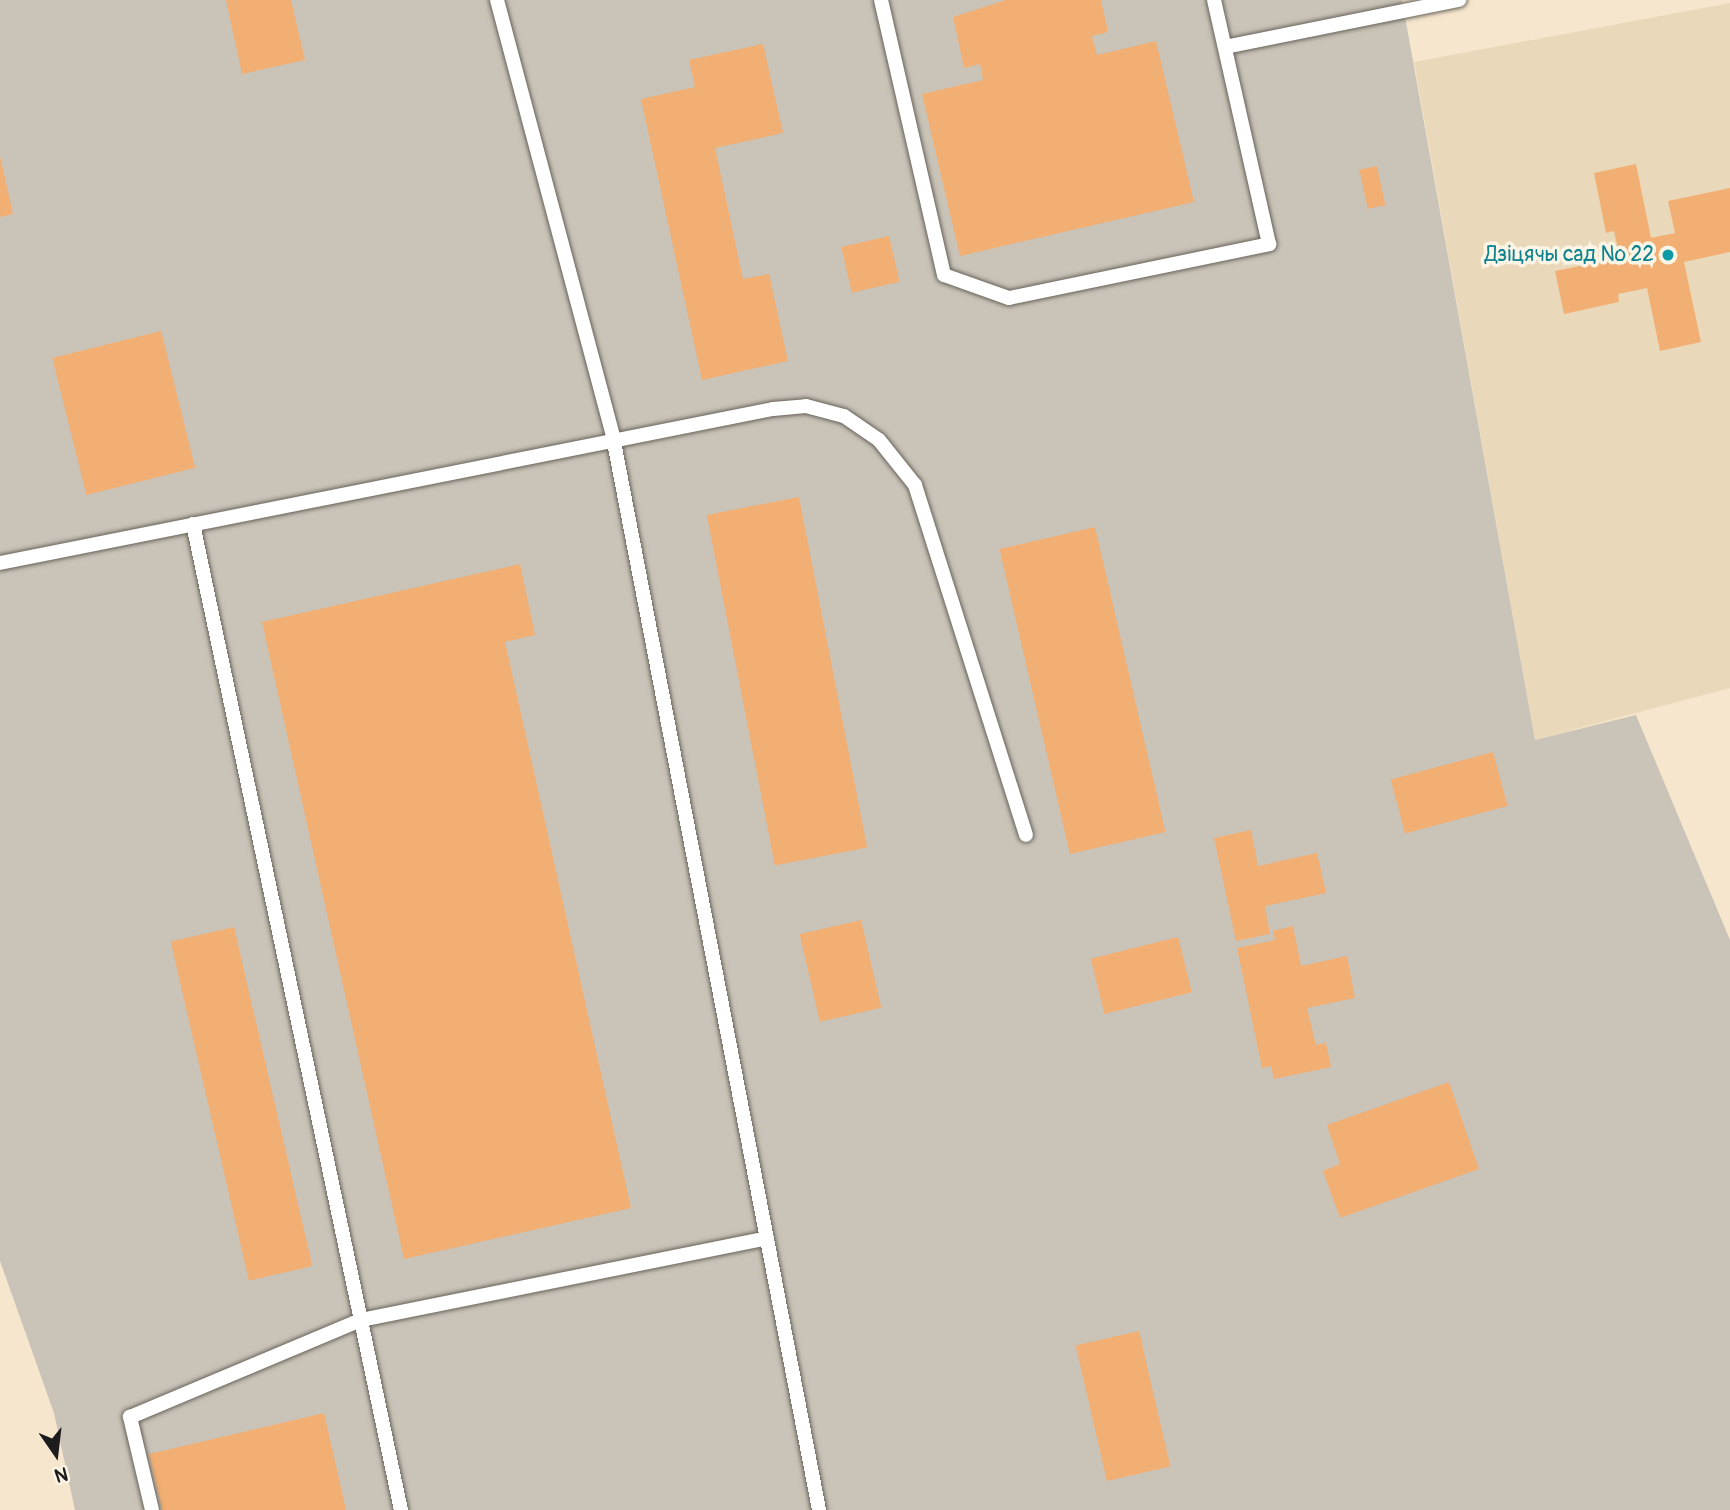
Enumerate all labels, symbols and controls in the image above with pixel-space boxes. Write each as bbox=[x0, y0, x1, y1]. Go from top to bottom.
place label: Дзіцячы сад № 22 bbox=[1485, 242, 1654, 268]
marker: Дзіцячы сад № 22 bbox=[1660, 247, 1676, 263]
north arrow bbox=[21, 1419, 91, 1489]
text: N bbox=[52, 1461, 70, 1488]

